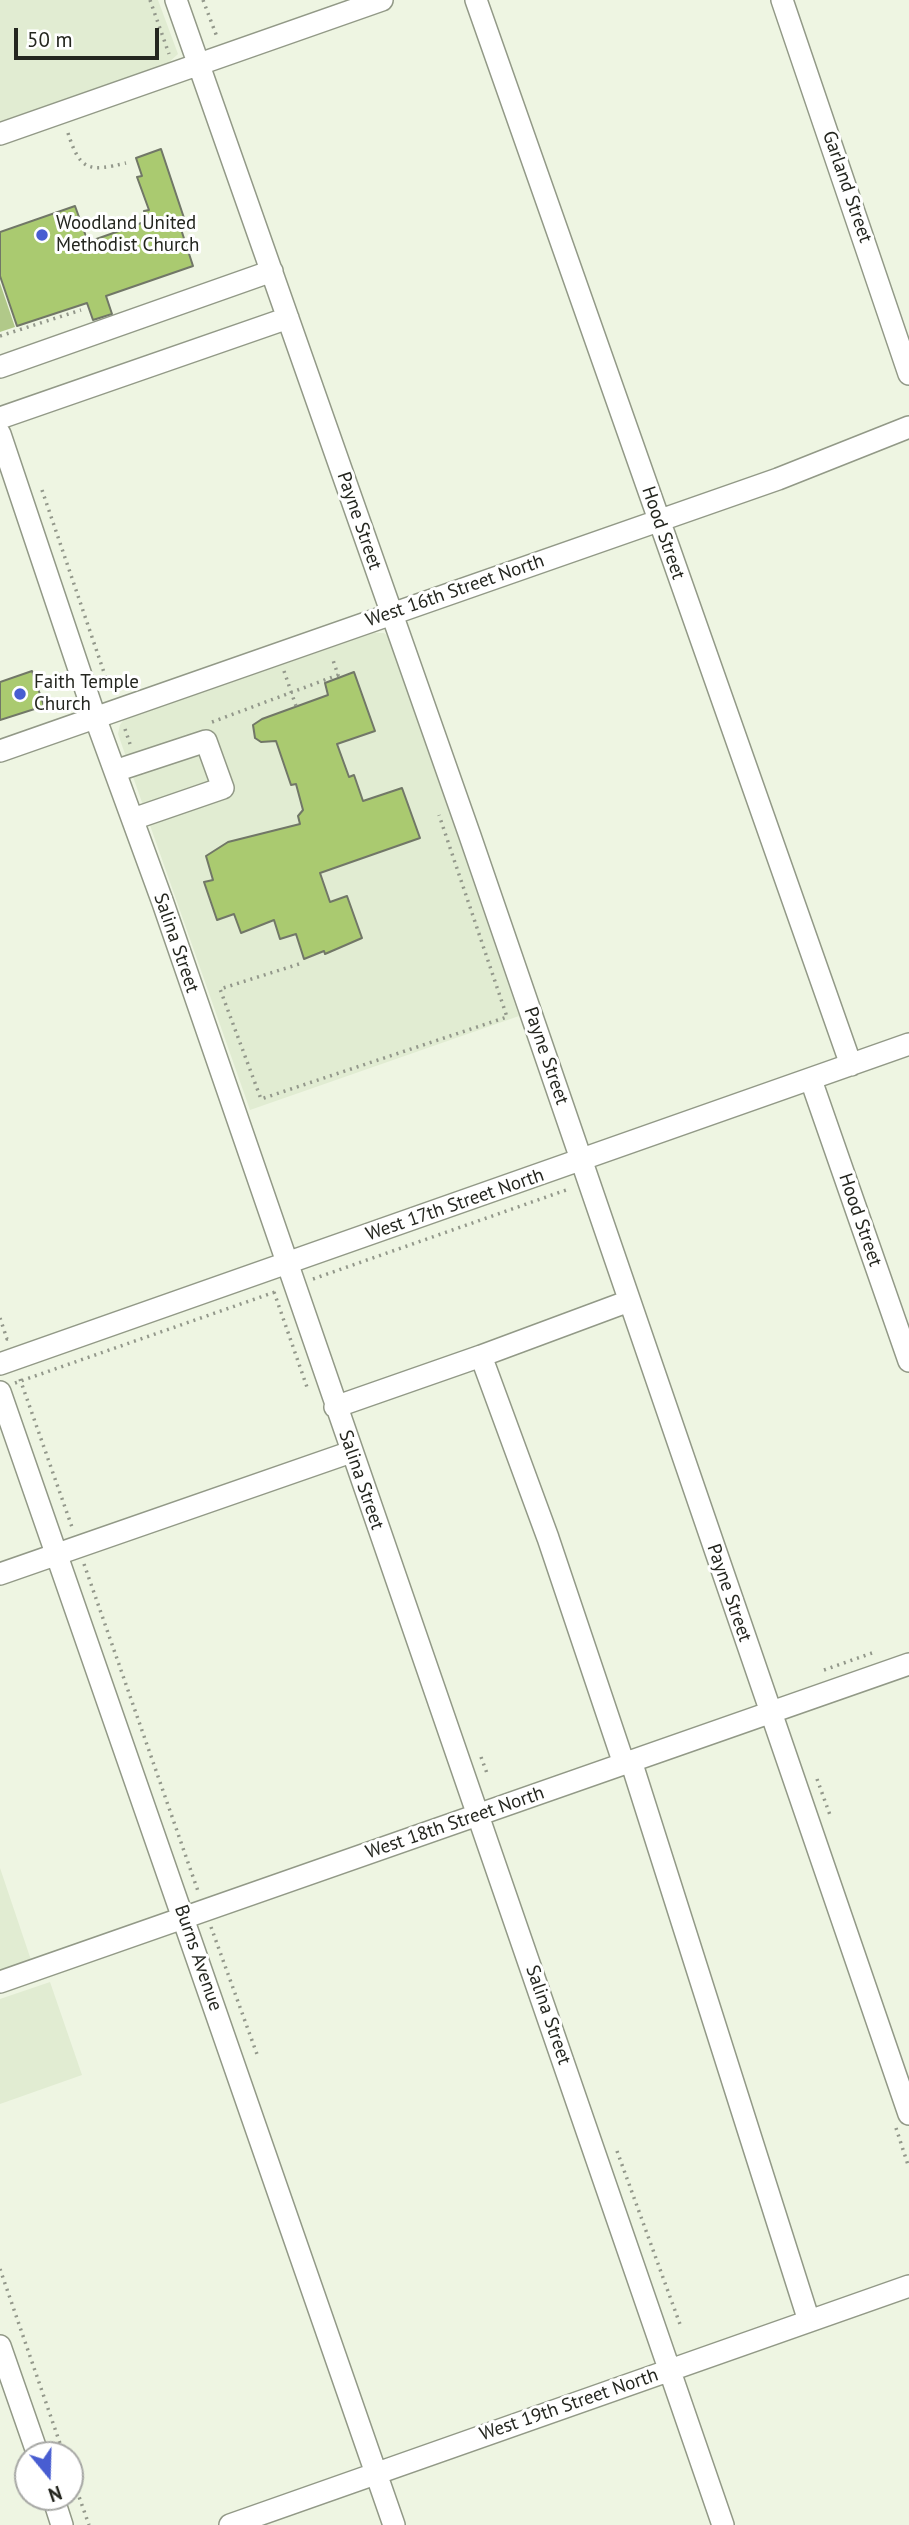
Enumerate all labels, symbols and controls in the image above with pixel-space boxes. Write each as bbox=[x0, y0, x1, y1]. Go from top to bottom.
scale bar bbox=[18, 14, 163, 58]
text: 50 m bbox=[27, 26, 73, 53]
street label: Garland Street bbox=[817, 128, 877, 246]
place label: Woodland United Methodist Church bbox=[56, 213, 199, 257]
marker: Woodland United Methodist Church bbox=[34, 227, 50, 243]
street label: Payne Street bbox=[332, 469, 386, 573]
street label: Hood Street bbox=[636, 483, 690, 583]
street label: West 16th Street North bbox=[363, 550, 547, 632]
place label: Faith Temple Church bbox=[34, 672, 139, 716]
marker: Faith Temple Church bbox=[12, 686, 28, 702]
street label: Salina Street bbox=[148, 890, 204, 996]
street label: Payne Street bbox=[519, 1004, 573, 1108]
street label: West 17th Street North bbox=[363, 1164, 547, 1246]
street label: Hood Street bbox=[833, 1170, 887, 1270]
street label: Salina Street bbox=[333, 1427, 389, 1533]
street label: Payne Street bbox=[702, 1541, 756, 1645]
street label: West 18th Street North bbox=[363, 1782, 547, 1864]
street label: Burns Avenue bbox=[169, 1902, 227, 2014]
street label: Salina Street bbox=[520, 1962, 576, 2068]
street label: West 19th Street North bbox=[477, 2364, 661, 2446]
north arrow bbox=[14, 2441, 84, 2511]
text: N bbox=[45, 2481, 65, 2507]

